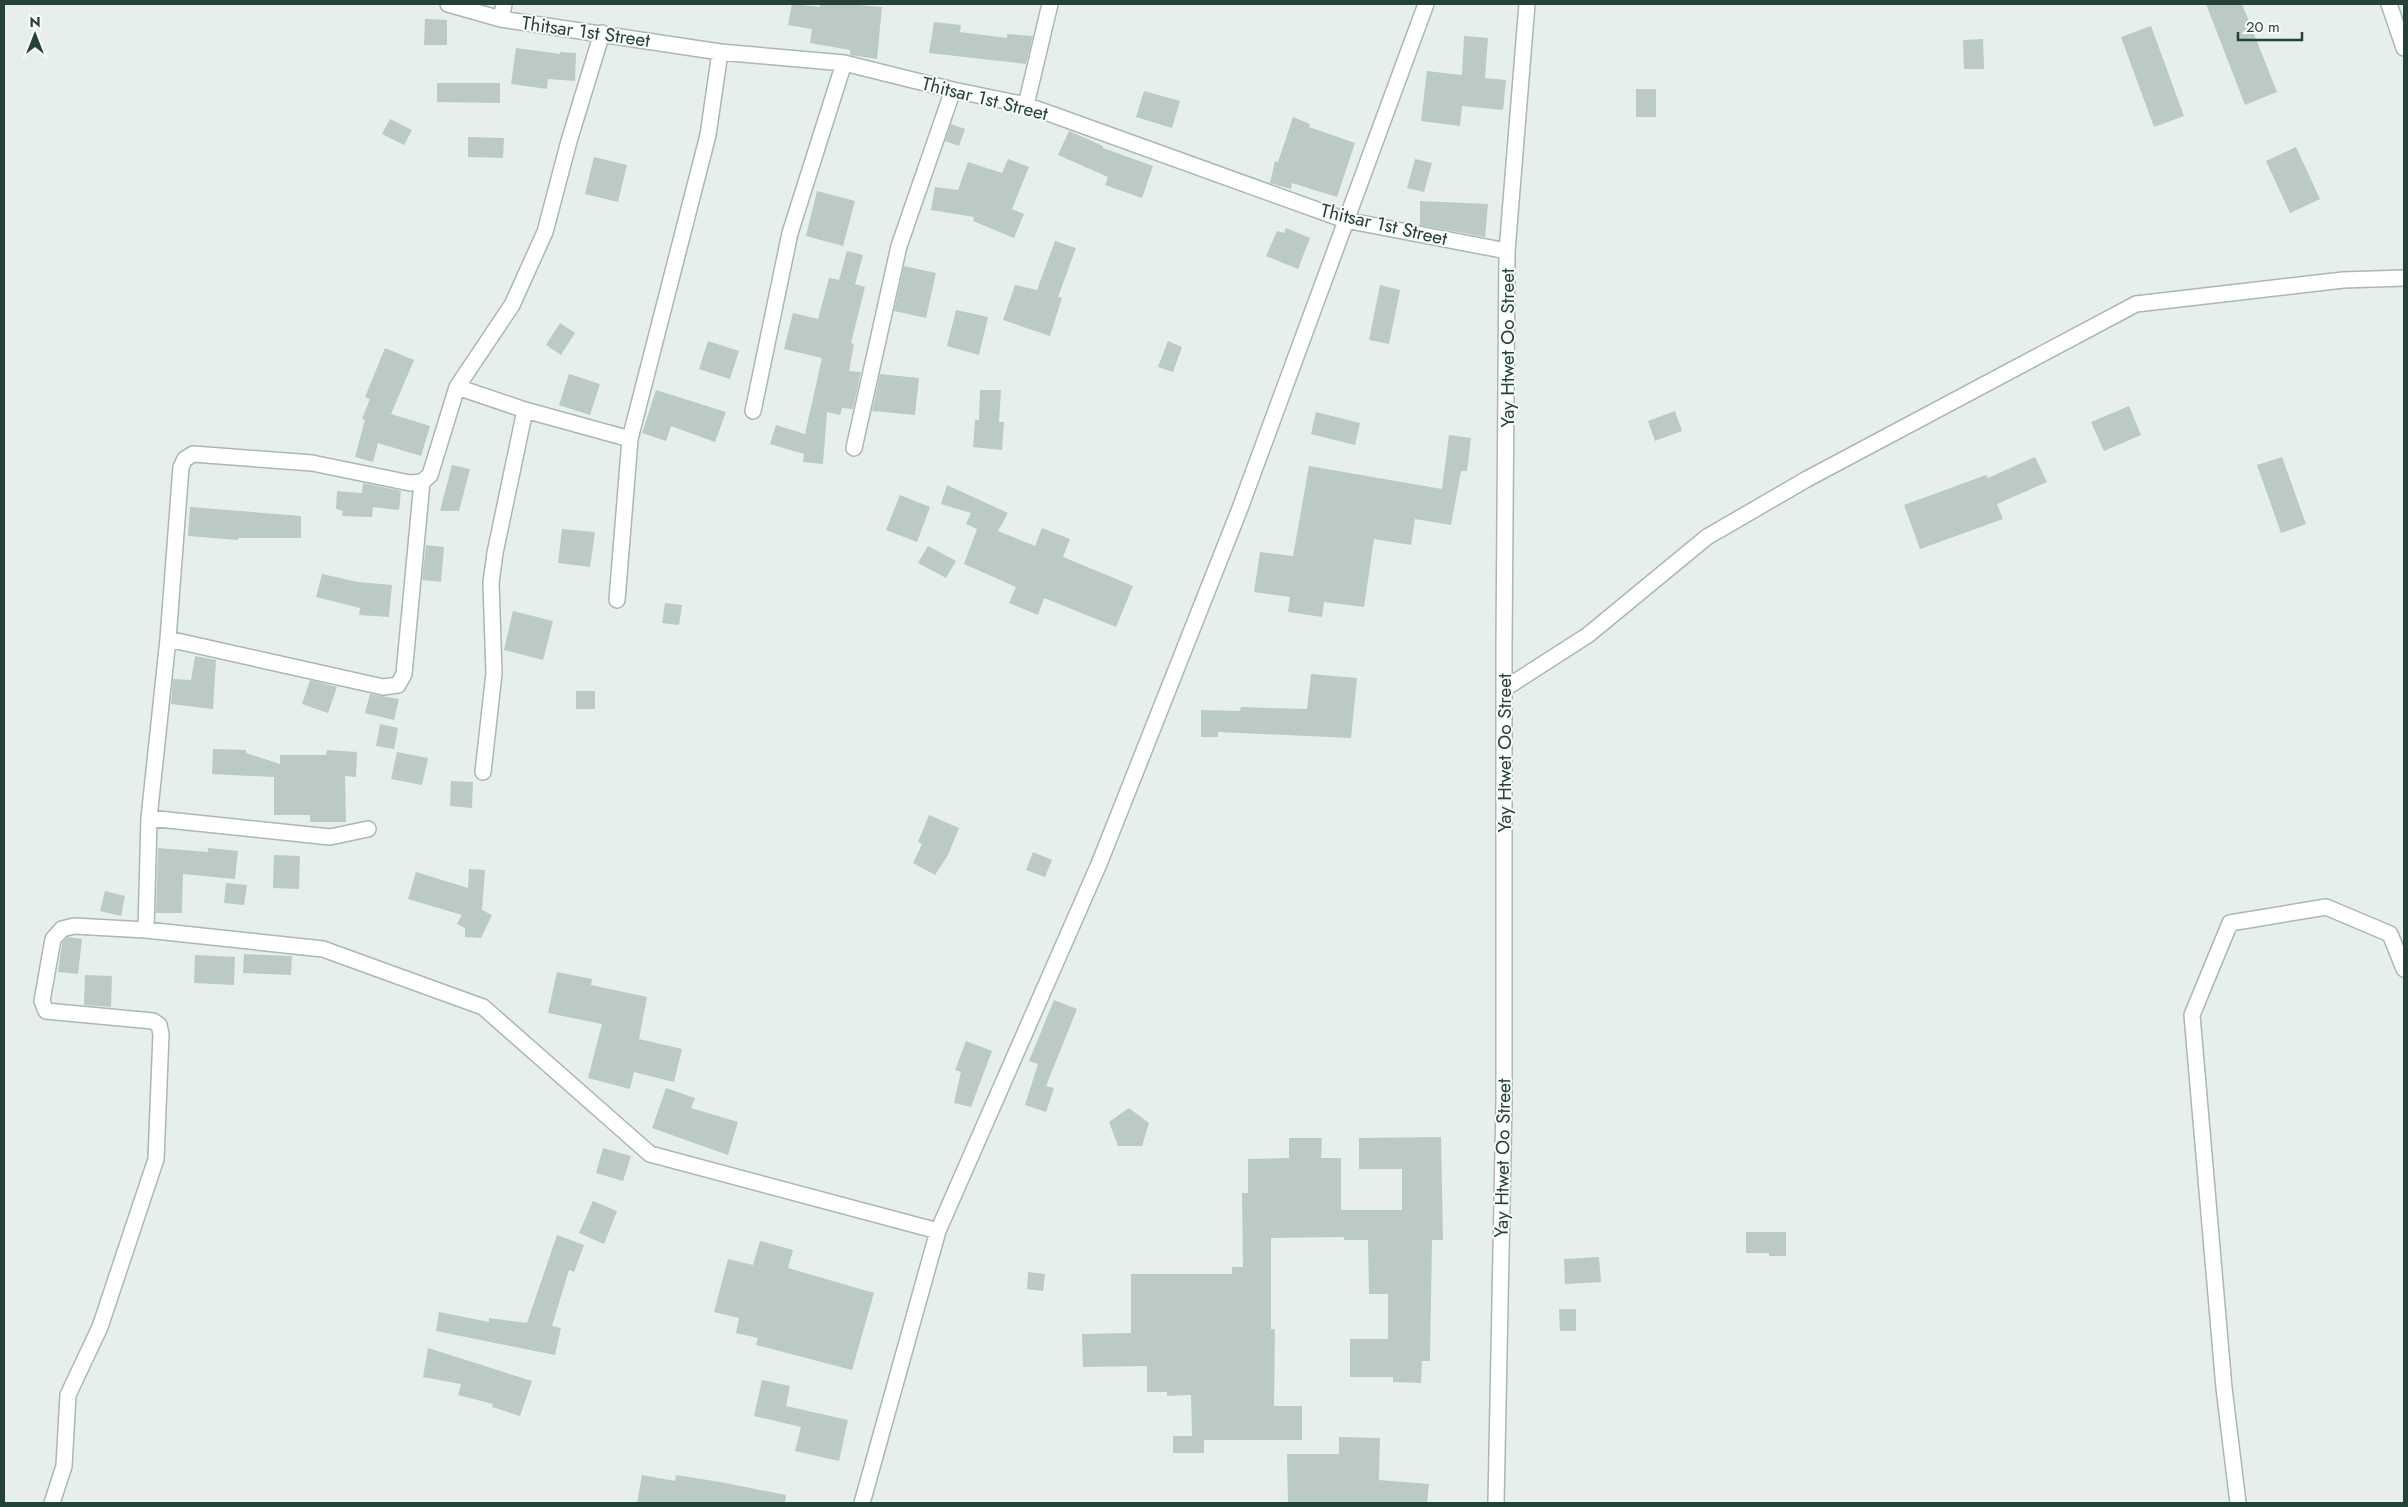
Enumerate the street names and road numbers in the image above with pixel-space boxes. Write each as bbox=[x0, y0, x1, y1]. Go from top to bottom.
street label: Thitsar 1st Street bbox=[520, 9, 652, 54]
street label: Thitsar 1st Street bbox=[919, 70, 1051, 127]
street label: Thitsar 1st Street bbox=[1318, 197, 1450, 252]
street label: Yay Htwet Oo Street bbox=[1494, 268, 1521, 428]
street label: Yay Htwet Oo Street bbox=[1491, 673, 1518, 833]
street label: Yay Htwet Oo Street bbox=[1488, 1078, 1517, 1238]

